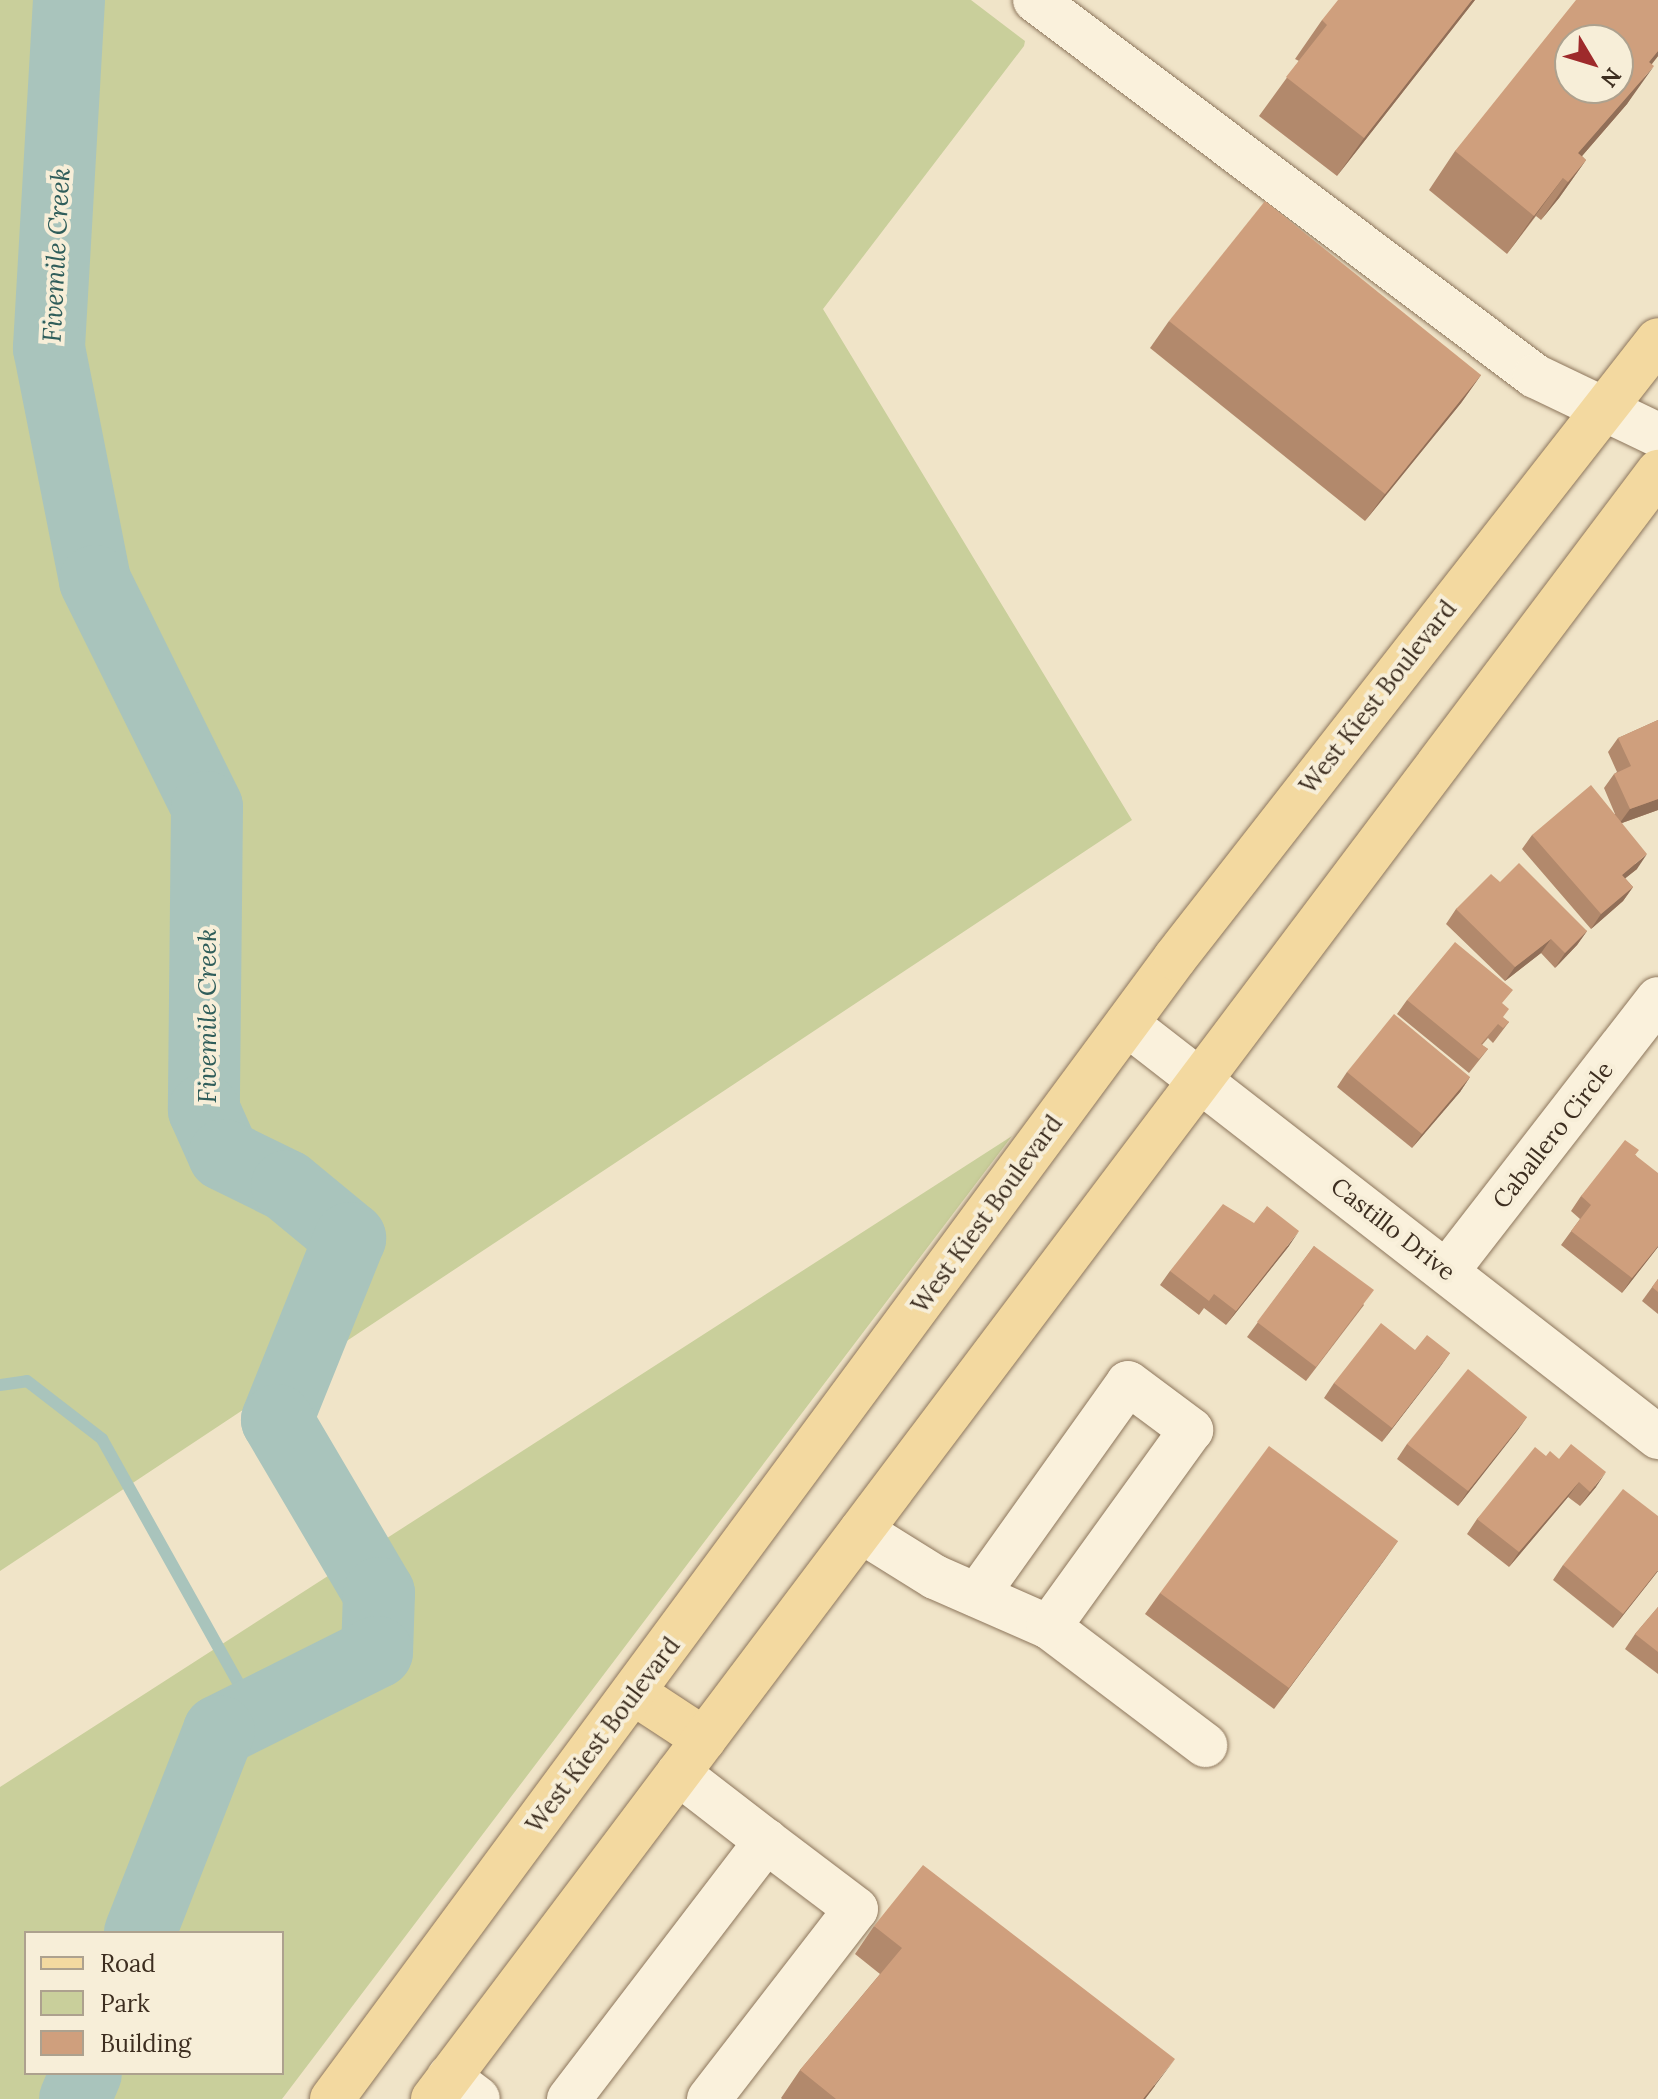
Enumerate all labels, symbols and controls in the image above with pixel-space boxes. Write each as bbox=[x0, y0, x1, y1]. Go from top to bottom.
north arrow bbox=[1554, 24, 1634, 104]
text: N bbox=[1595, 62, 1628, 93]
water label: Fivemile Creek bbox=[36, 167, 76, 343]
street label: West Kiest Boulevard bbox=[1294, 595, 1462, 799]
water label: Fivemile Creek bbox=[191, 929, 223, 1103]
street label: Caballero Circle bbox=[1487, 1056, 1619, 1214]
street label: West Kiest Boulevard bbox=[906, 1110, 1068, 1318]
street label: Castillo Drive bbox=[1325, 1172, 1461, 1286]
street label: West Kiest Boulevard bbox=[520, 1632, 686, 1838]
legend bbox=[24, 1931, 284, 2075]
text: Road bbox=[100, 1948, 156, 1979]
text: Park bbox=[100, 1988, 150, 2019]
text: Building bbox=[100, 2028, 191, 2059]

